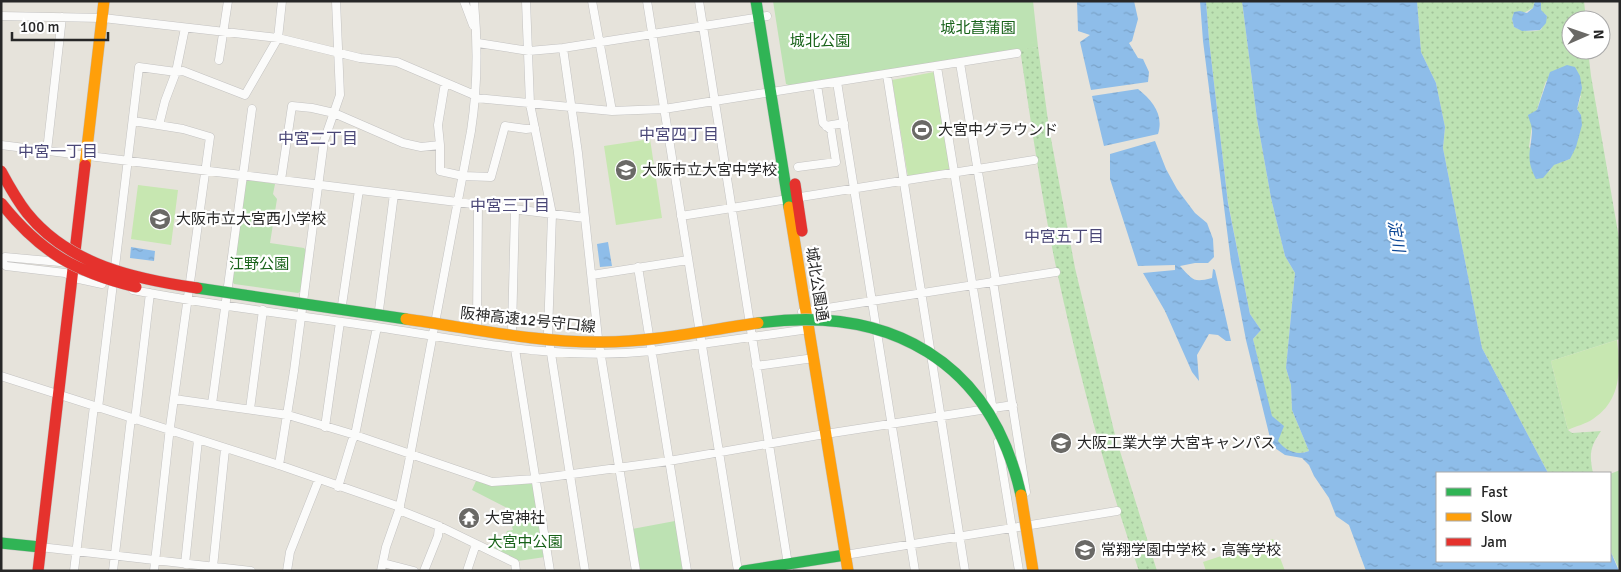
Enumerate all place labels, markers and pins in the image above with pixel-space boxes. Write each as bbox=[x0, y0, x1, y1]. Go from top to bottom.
sports icon: 大宮中グラウンド bbox=[910, 118, 934, 142]
place label: 大宮中グラウンド bbox=[938, 121, 1058, 139]
school or university icon: 大阪市立大宮中学校 bbox=[614, 158, 638, 182]
place label: 大阪市立大宮中学校 bbox=[642, 161, 777, 179]
school or university icon: 大阪市立大宮西小学校 bbox=[148, 207, 172, 231]
place label: 大阪市立大宮西小学校 bbox=[176, 210, 326, 228]
school or university icon: 大阪工業大学 大宮キャンパス bbox=[1049, 431, 1073, 455]
place label: 大阪工業大学 大宮キャンパス bbox=[1077, 434, 1275, 452]
temple icon: 大宮神社 bbox=[457, 506, 481, 530]
place label: 大宮神社 bbox=[485, 509, 545, 527]
school or university icon: 常翔学園中学校・高等学校 bbox=[1073, 538, 1097, 562]
place label: 常翔学園中学校・高等学校 bbox=[1101, 541, 1281, 559]

